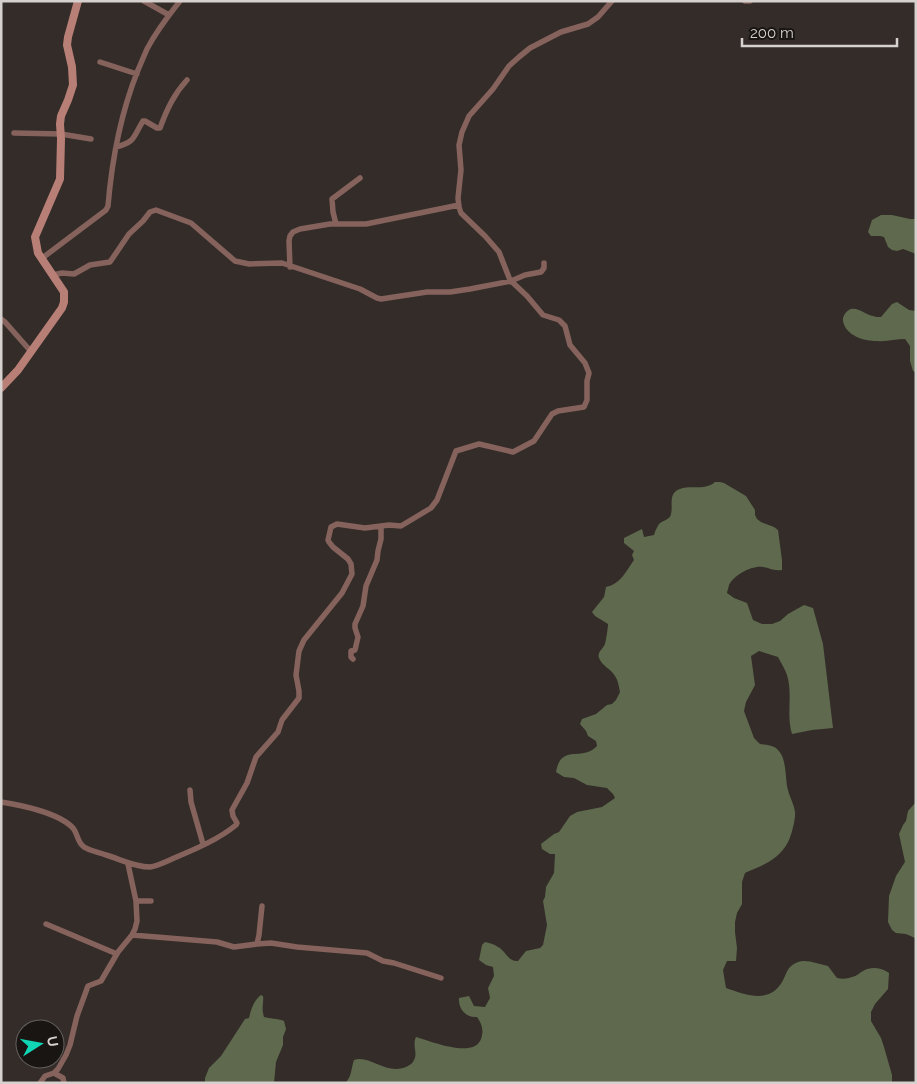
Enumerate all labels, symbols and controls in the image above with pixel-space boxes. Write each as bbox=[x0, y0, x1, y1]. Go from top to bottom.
scale bar bbox=[742, 15, 897, 47]
text: 200 m bbox=[750, 24, 794, 42]
north arrow bbox=[15, 1019, 65, 1069]
text: U bbox=[44, 1035, 62, 1048]

